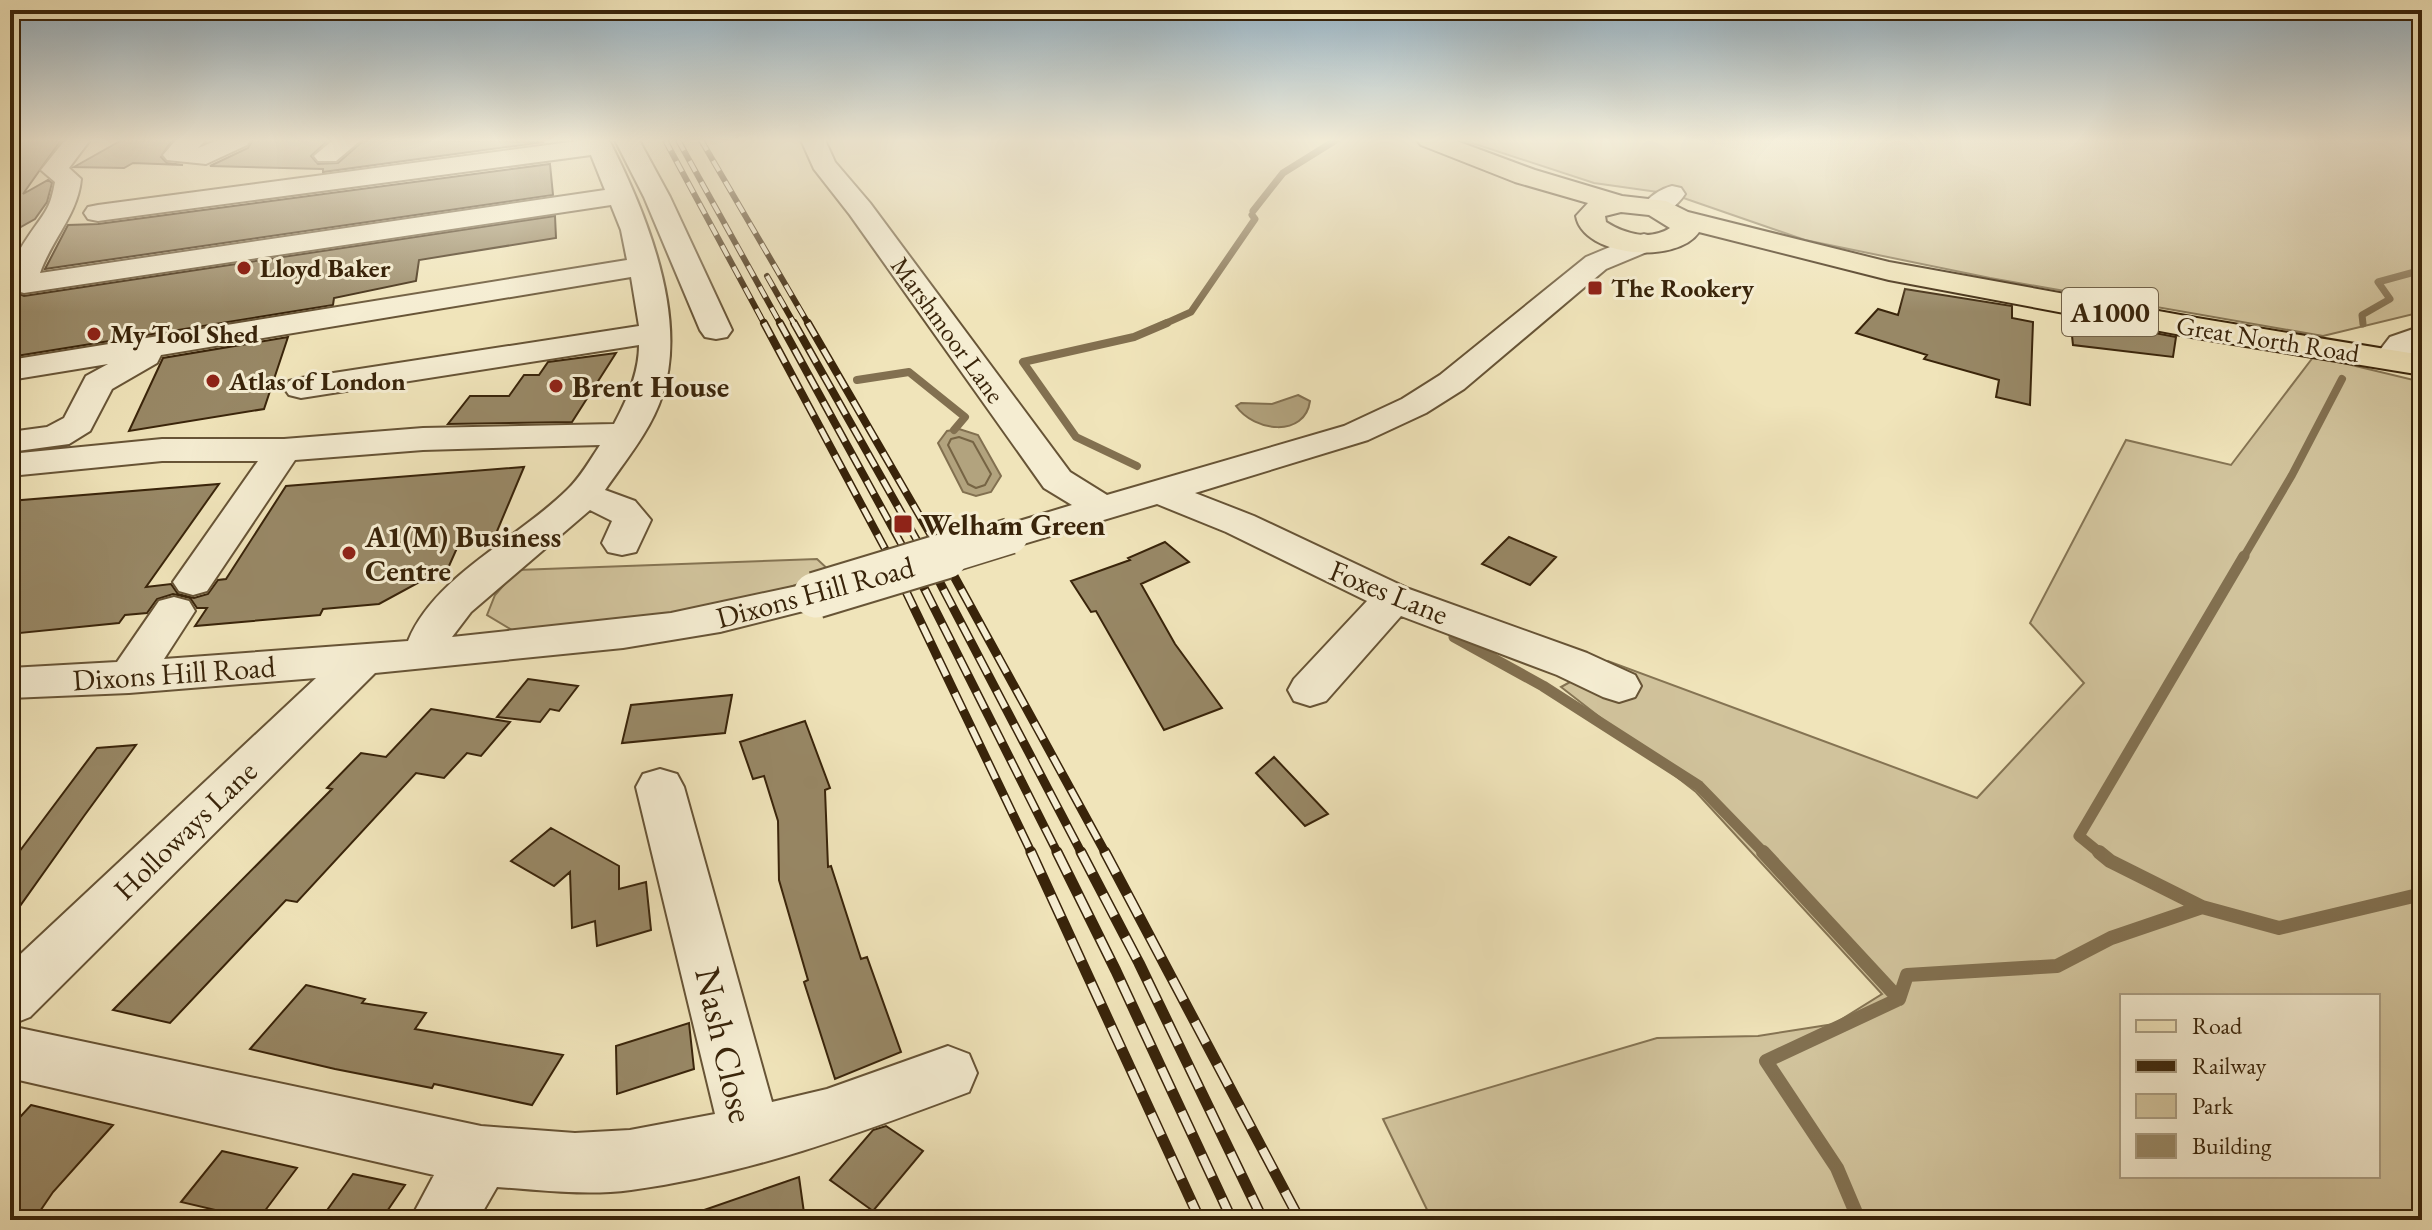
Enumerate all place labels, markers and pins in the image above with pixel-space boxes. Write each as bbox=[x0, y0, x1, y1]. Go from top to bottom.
place label: Lloyd Baker bbox=[260, 251, 391, 285]
marker: Lloyd Baker bbox=[235, 259, 253, 277]
place label: The Rookery bbox=[1611, 271, 1754, 305]
marker: The Rookery bbox=[1586, 279, 1604, 297]
place label: My Tool Shed bbox=[110, 317, 260, 351]
marker: My Tool Shed bbox=[85, 325, 103, 343]
place label: Atlas of London bbox=[228, 364, 406, 398]
place label: Brent House bbox=[572, 367, 729, 406]
marker: Atlas of London bbox=[204, 372, 222, 390]
marker: Brent House bbox=[547, 377, 565, 395]
place label: Welham Green bbox=[921, 505, 1106, 544]
marker: Welham Green bbox=[892, 513, 914, 535]
place label: A1(M) Business Centre bbox=[364, 517, 561, 590]
marker: A1(M) Business Centre bbox=[340, 544, 358, 562]

